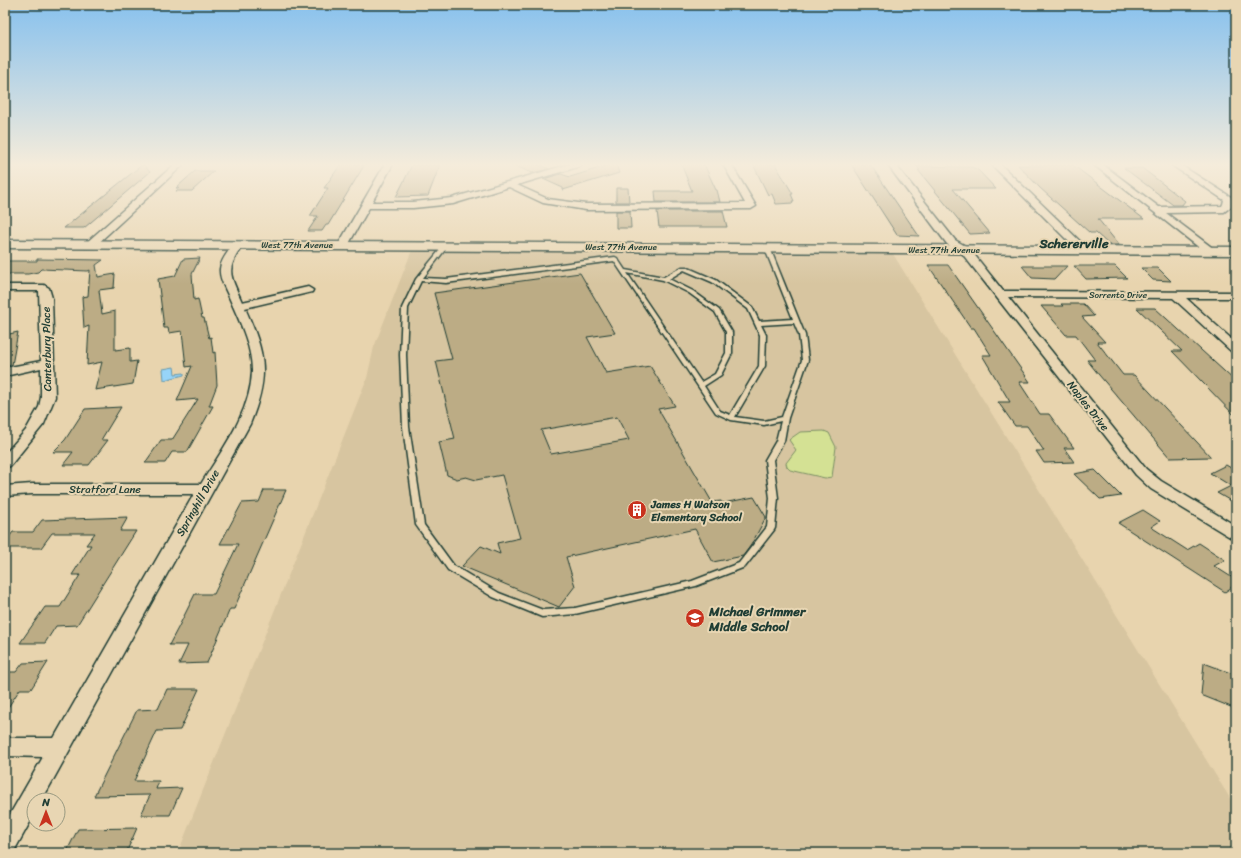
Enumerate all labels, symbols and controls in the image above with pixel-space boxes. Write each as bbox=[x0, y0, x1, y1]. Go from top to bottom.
district label: Schererville bbox=[1038, 232, 1109, 255]
street label: West 77th Avenue bbox=[261, 237, 334, 253]
street label: West 77th Avenue bbox=[585, 239, 658, 255]
street label: West 77th Avenue bbox=[908, 242, 981, 258]
street label: Sorrento Drive bbox=[1089, 287, 1147, 303]
street label: Canterbury Place bbox=[37, 306, 57, 392]
street label: Naples Drive bbox=[1062, 377, 1114, 436]
street label: Springhill Drive bbox=[171, 466, 225, 540]
street label: Stratford Lane bbox=[69, 480, 141, 499]
place label: James H Watson Elementary School bbox=[650, 495, 743, 527]
building icon: James H Watson Elementary School bbox=[626, 499, 648, 521]
place label: Michael Grimmer Middle School bbox=[708, 600, 807, 638]
school or university icon: Michael Grimmer Middle School bbox=[684, 607, 706, 629]
north arrow bbox=[26, 792, 66, 832]
text: N bbox=[41, 793, 50, 812]

